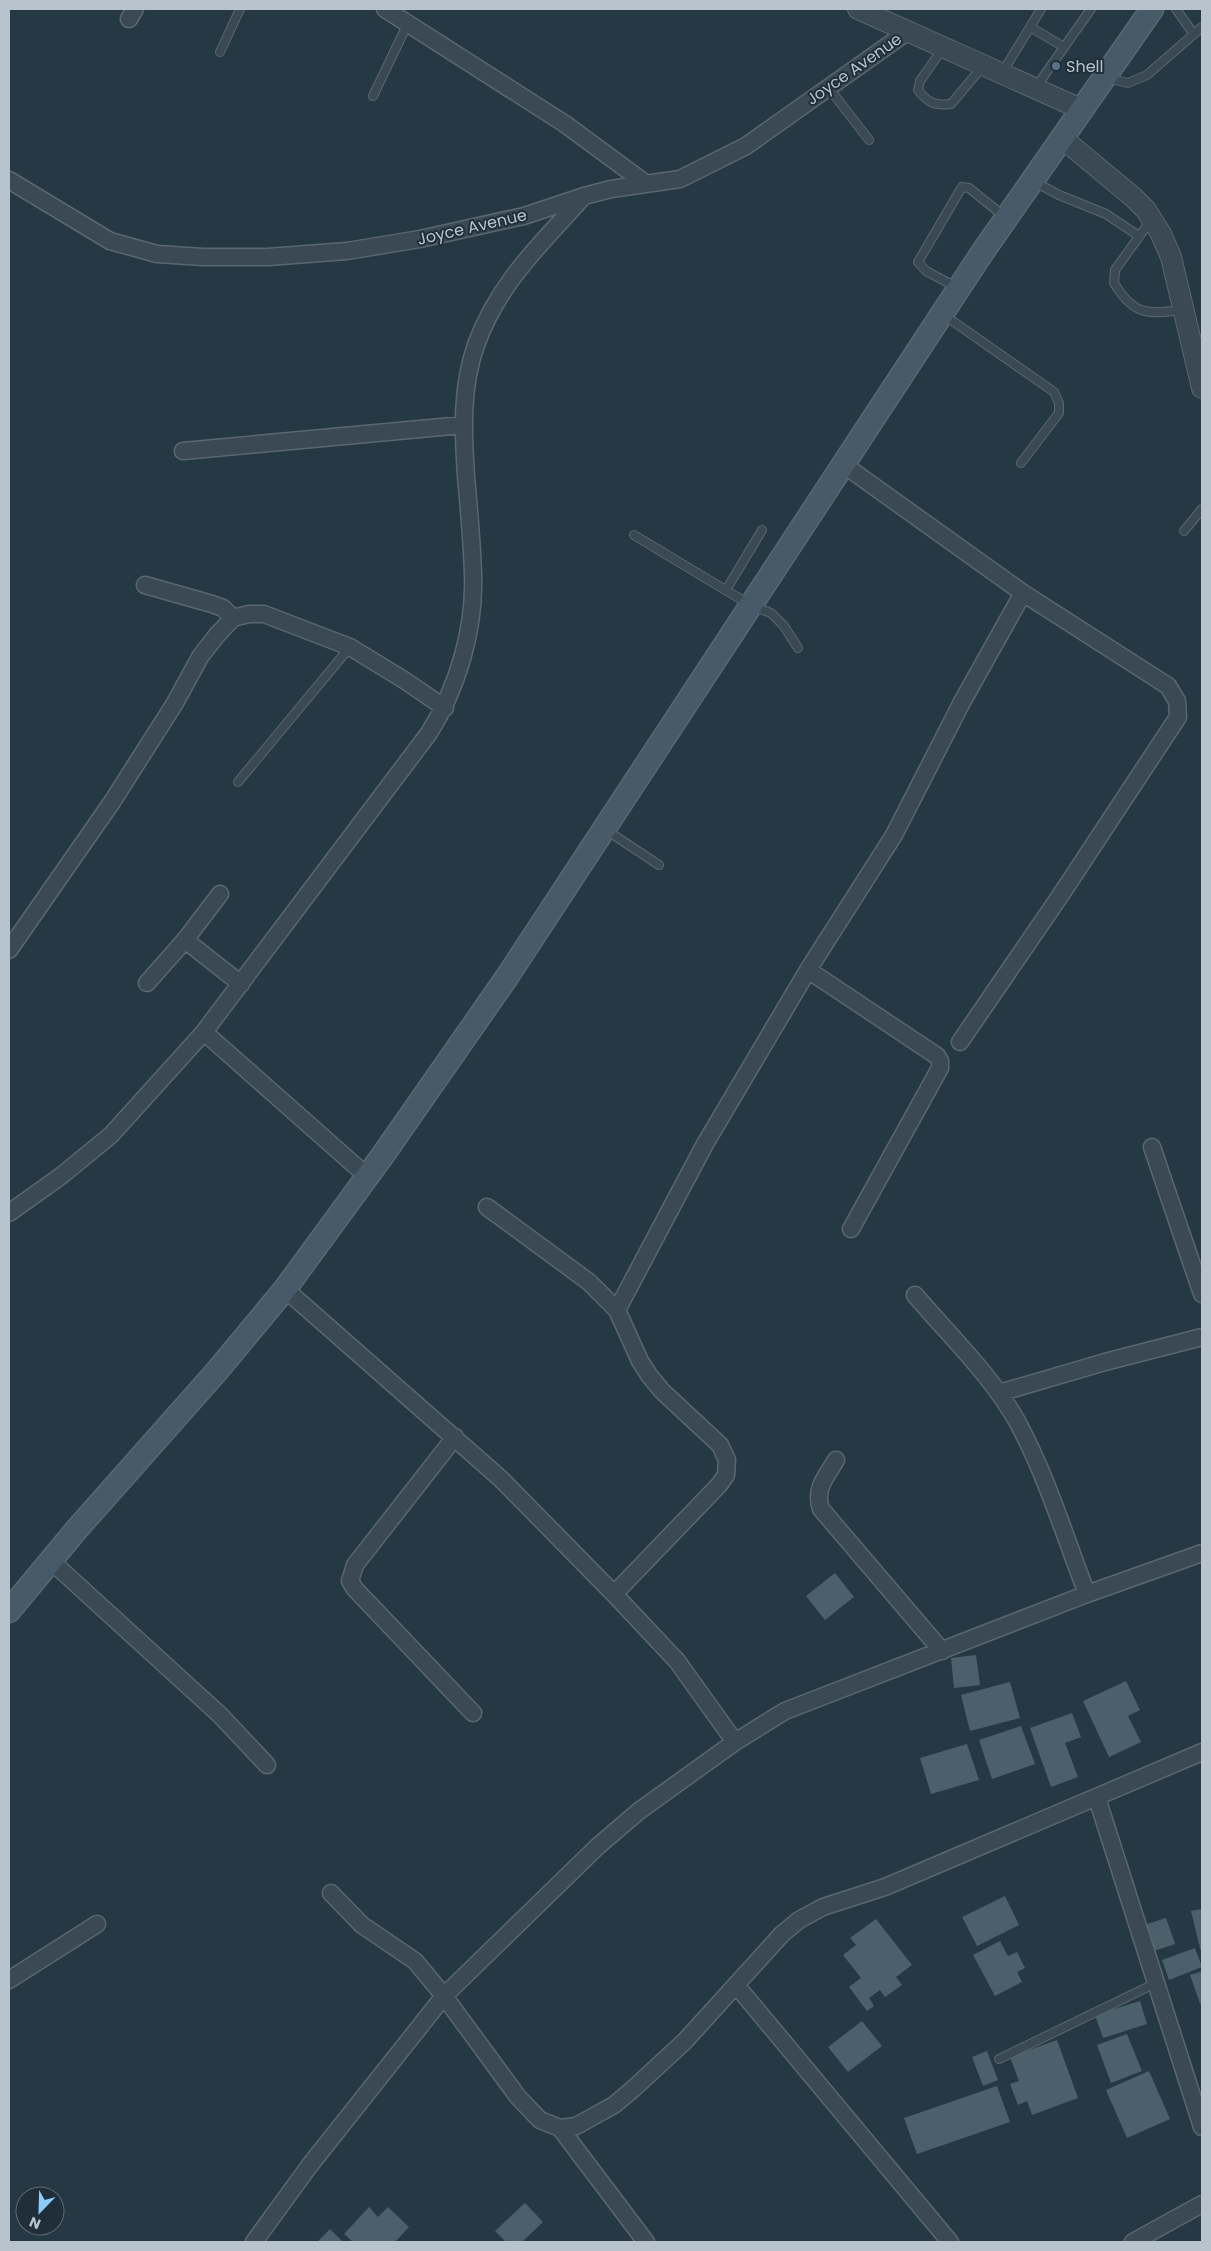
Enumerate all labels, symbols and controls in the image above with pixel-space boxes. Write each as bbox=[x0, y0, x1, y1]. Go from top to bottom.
street label: Joyce Avenue bbox=[802, 27, 906, 110]
place label: Shell bbox=[1066, 55, 1103, 78]
marker: Shell bbox=[1050, 60, 1062, 72]
street label: Joyce Avenue bbox=[415, 203, 529, 251]
north arrow bbox=[15, 2186, 65, 2236]
text: N bbox=[26, 2212, 44, 2234]

